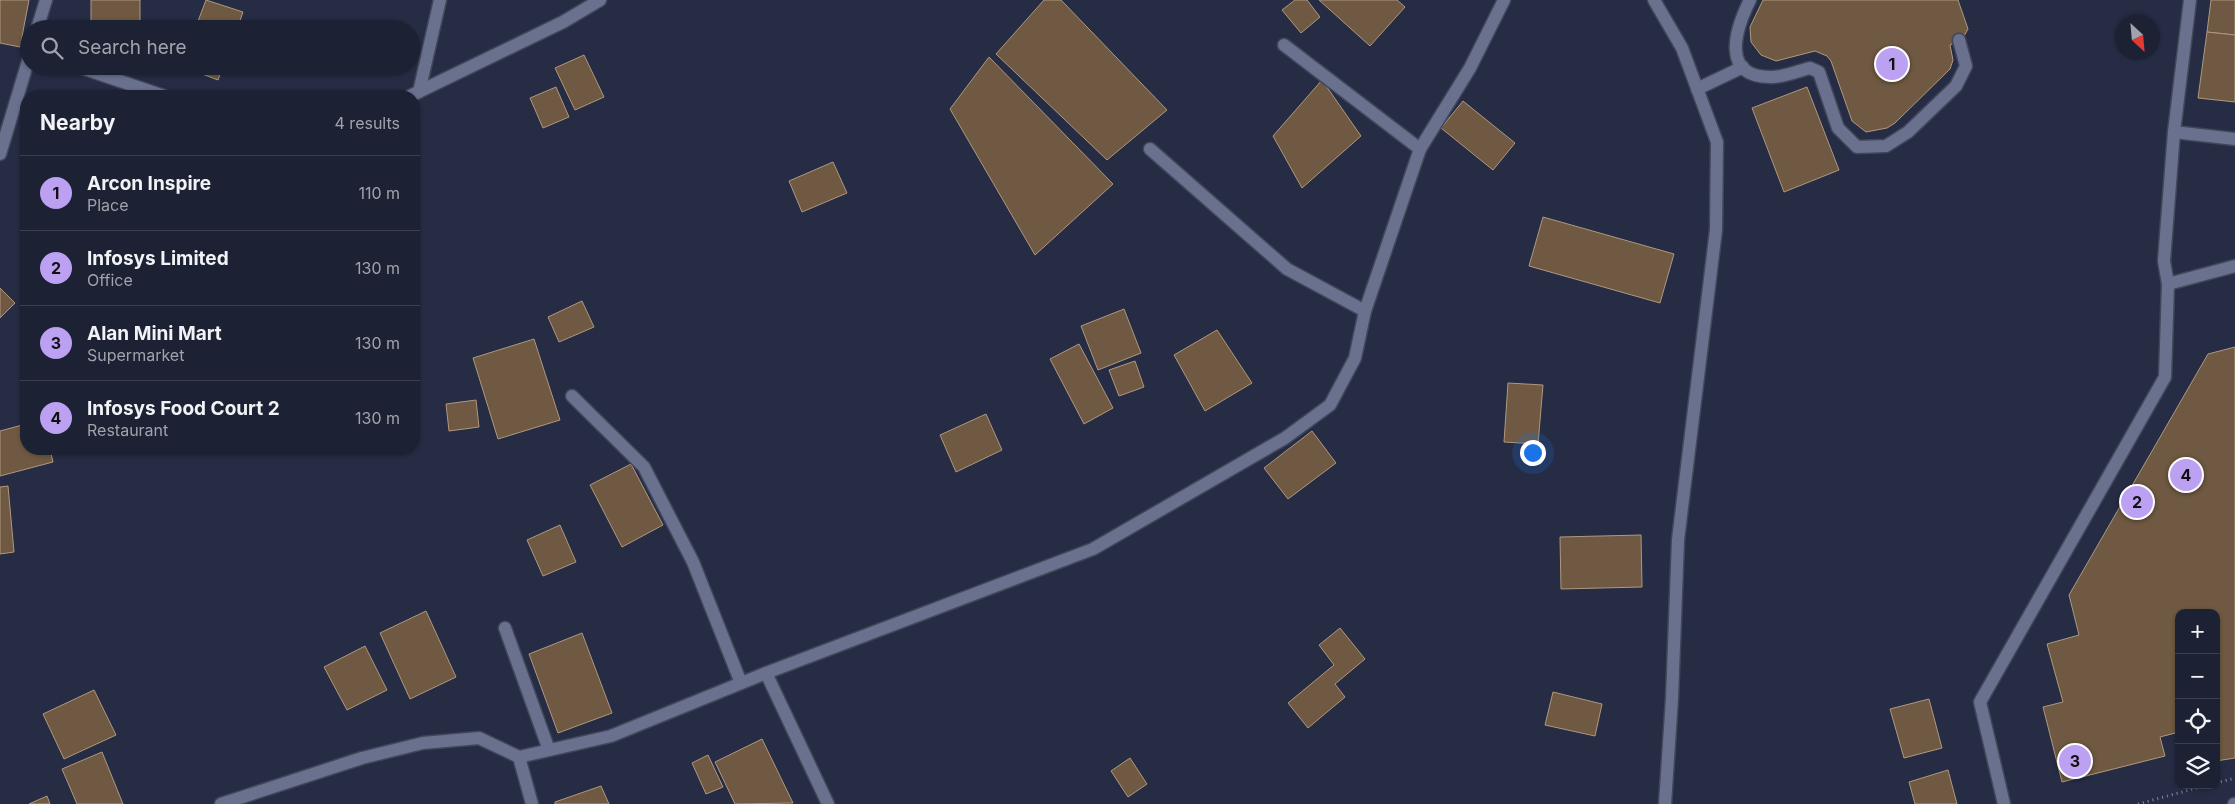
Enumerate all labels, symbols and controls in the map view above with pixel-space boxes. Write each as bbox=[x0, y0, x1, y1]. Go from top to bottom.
north arrow bbox=[2115, 15, 2160, 60]
search box bbox=[20, 20, 420, 75]
icon: search bbox=[38, 34, 66, 62]
text: Search here bbox=[78, 36, 187, 59]
pin: 1 bbox=[1876, 45, 1908, 83]
text: Nearby bbox=[40, 110, 115, 135]
text: 4 results bbox=[335, 113, 400, 133]
text: Arcon Inspire bbox=[87, 172, 211, 195]
text: 1 bbox=[53, 183, 59, 203]
text: 110 m bbox=[358, 183, 400, 203]
text: Place bbox=[87, 195, 129, 215]
text: Infosys Limited bbox=[87, 247, 229, 270]
text: 2 bbox=[51, 258, 61, 278]
text: 130 m bbox=[355, 258, 400, 278]
text: Office bbox=[87, 270, 133, 290]
text: Alan Mini Mart bbox=[87, 322, 222, 345]
text: 3 bbox=[51, 333, 61, 353]
text: 130 m bbox=[355, 333, 400, 353]
text: Supermarket bbox=[87, 345, 184, 365]
text: Infosys Food Court 2 bbox=[87, 397, 280, 420]
text: 4 bbox=[51, 408, 61, 428]
text: 130 m bbox=[355, 408, 400, 428]
text: Restaurant bbox=[87, 420, 168, 440]
your location bbox=[1520, 440, 1546, 466]
pin: 4 bbox=[2170, 456, 2202, 494]
pin: 2 bbox=[2121, 483, 2153, 521]
map controls bbox=[2175, 609, 2220, 789]
button: + bbox=[2175, 609, 2220, 654]
button: − bbox=[2175, 654, 2220, 699]
button: locate bbox=[2175, 699, 2220, 744]
pin: 3 bbox=[2059, 742, 2091, 780]
button: layers bbox=[2175, 744, 2220, 789]

